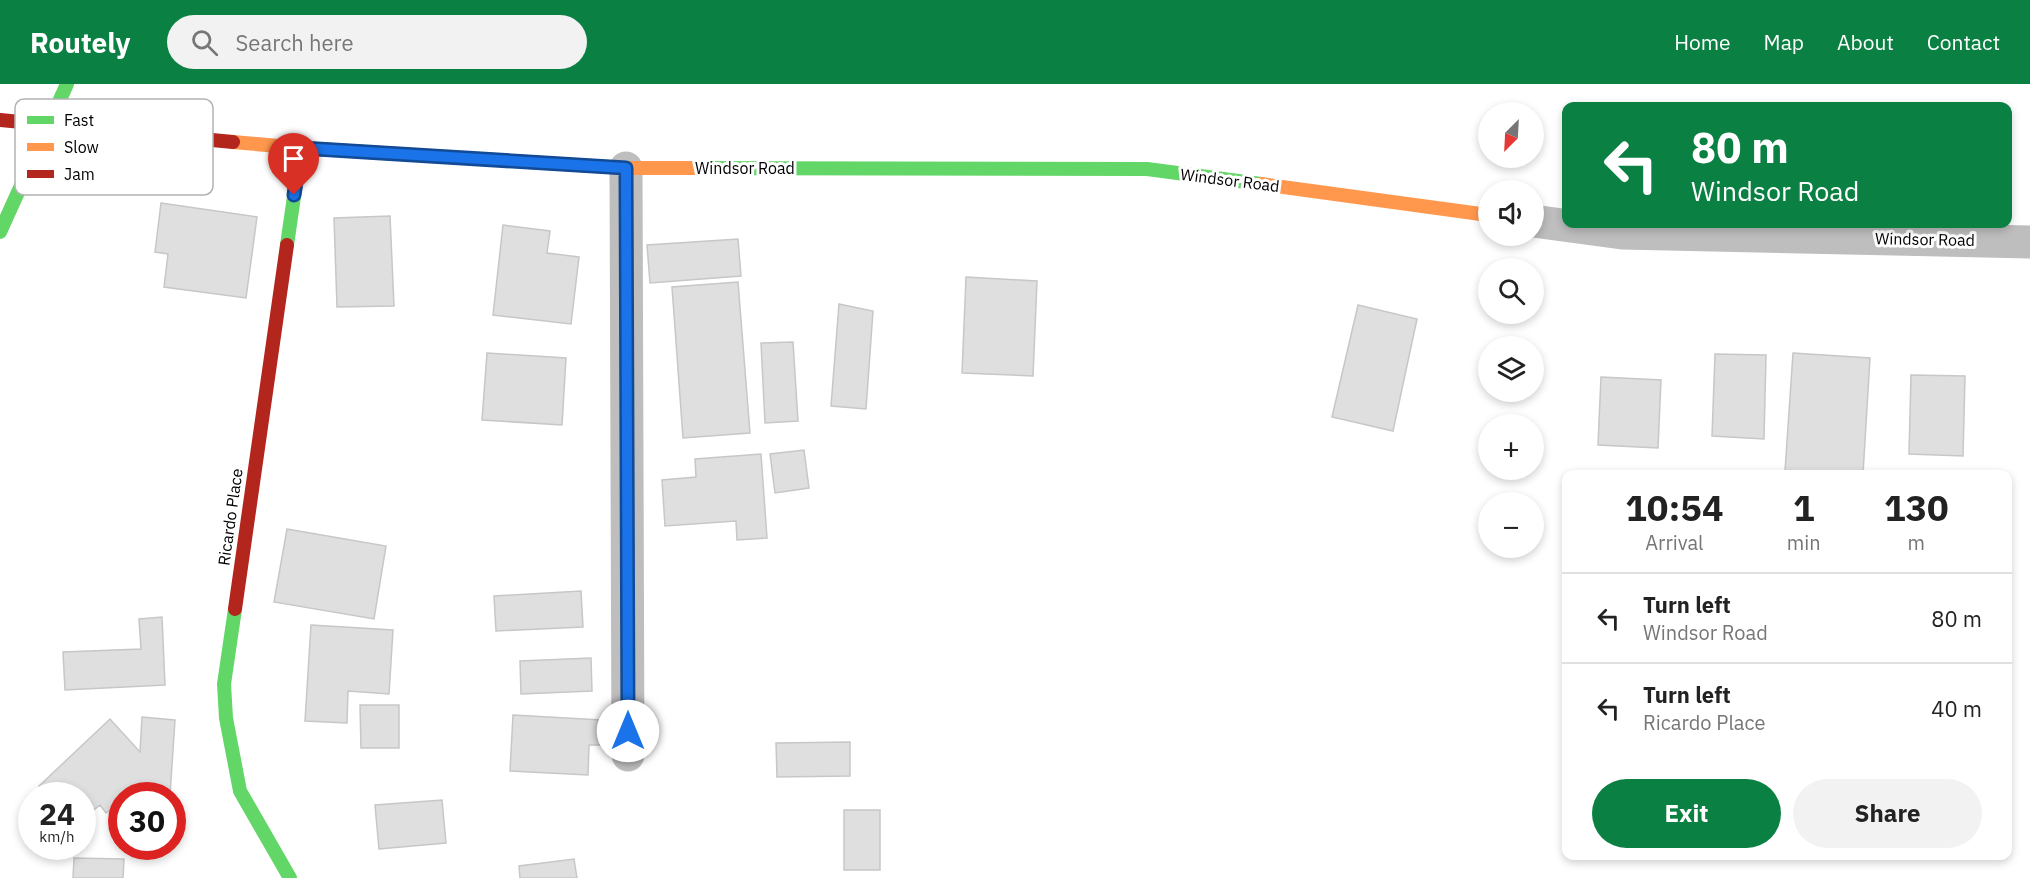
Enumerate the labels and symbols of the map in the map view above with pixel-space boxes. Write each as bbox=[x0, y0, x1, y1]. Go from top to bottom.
legend bbox=[15, 99, 213, 195]
north arrow bbox=[1478, 102, 1544, 168]
text: Fast bbox=[64, 110, 94, 130]
pin bbox=[268, 133, 319, 195]
text: Slow bbox=[64, 137, 99, 157]
street label: Windsor Road bbox=[695, 158, 795, 178]
text: Jam bbox=[64, 164, 95, 184]
street label: Windsor Road bbox=[1179, 164, 1281, 196]
street label: Windsor Road bbox=[1875, 228, 1975, 250]
street label: Ricardo Place bbox=[213, 467, 247, 567]
position arrow bbox=[596, 699, 660, 763]
speed limit sign: 30 bbox=[108, 782, 186, 860]

